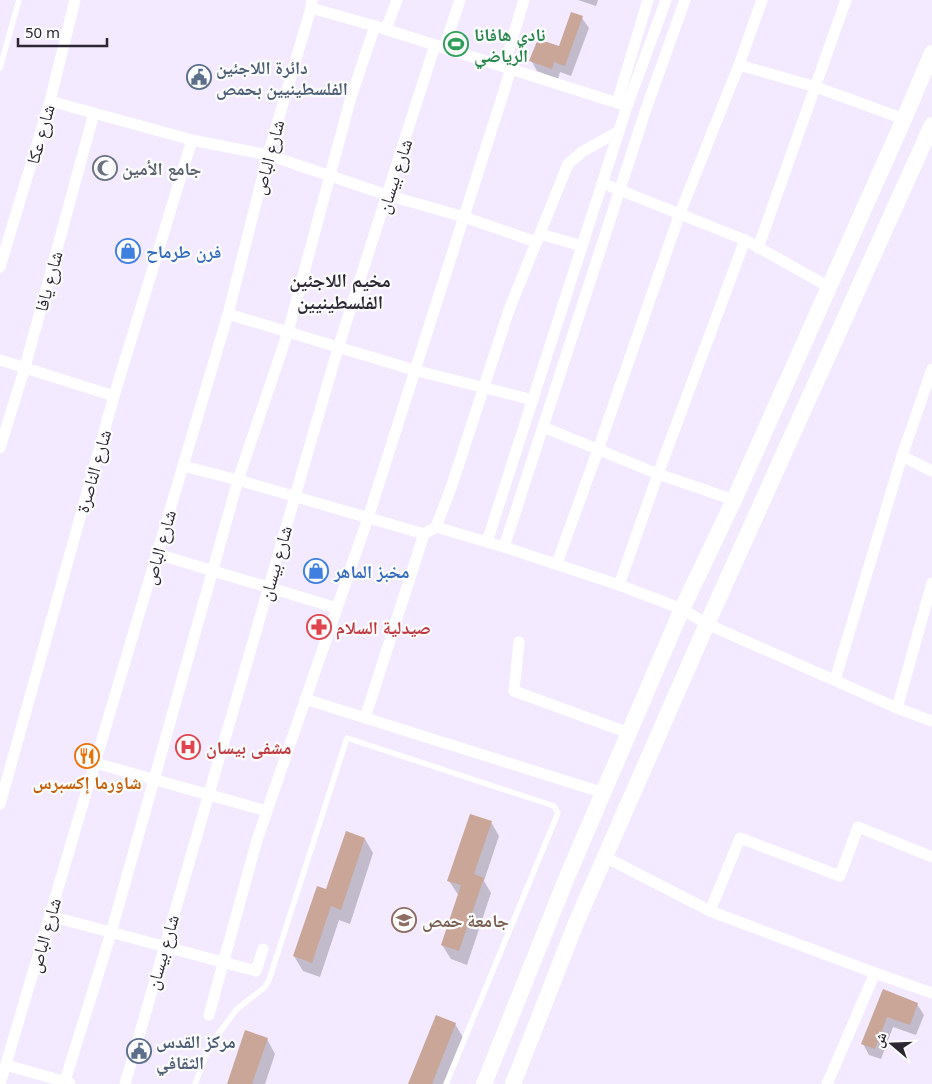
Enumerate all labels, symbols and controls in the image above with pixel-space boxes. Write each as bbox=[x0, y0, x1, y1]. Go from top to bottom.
scale bar bbox=[18, 15, 106, 47]
text: 50 m bbox=[25, 22, 60, 42]
place label: نادي هافانا الرياضي bbox=[474, 22, 546, 70]
sports icon: نادي هافانا الرياضي bbox=[443, 31, 469, 57]
place label: دائرة اللاجئين الفلسطينيين بحمص bbox=[216, 55, 348, 100]
public building icon: دائرة اللاجئين الفلسطينيين بحمص bbox=[186, 64, 212, 90]
street label: شارع عكا bbox=[20, 101, 60, 167]
street label: شارع الباص bbox=[247, 117, 289, 197]
street label: شارع بيسان bbox=[371, 135, 417, 217]
mosque icon: جامع الأمين bbox=[92, 155, 118, 181]
place label: جامع الأمين bbox=[122, 156, 202, 181]
shop icon: فرن طرماح bbox=[115, 238, 141, 264]
place label: فرن طرماح bbox=[146, 239, 221, 263]
street label: شارع يافا bbox=[28, 248, 68, 314]
district label: مخيم اللاجئين الفلسطينيين bbox=[289, 267, 391, 315]
street label: شارع الناصرة bbox=[70, 427, 116, 515]
street label: شارع الباص bbox=[137, 507, 181, 587]
street label: شارع بيسان bbox=[253, 523, 297, 603]
shop icon: مخبز الماهر bbox=[303, 558, 329, 584]
place label: مخبز الماهر bbox=[333, 559, 409, 583]
pharmacy icon: صيدلية السلام bbox=[306, 614, 332, 640]
place label: صيدلية السلام bbox=[336, 615, 431, 640]
hospital icon: مشفى بيسان bbox=[175, 734, 201, 760]
place label: مشفى بيسان bbox=[206, 735, 292, 759]
restaurant icon: شاورما إكسبرس bbox=[74, 743, 100, 769]
place label: شاورما إكسبرس bbox=[33, 770, 142, 794]
street label: شارع الباص bbox=[22, 895, 66, 975]
school or university icon: جامعة حمص bbox=[391, 907, 417, 933]
place label: جامعة حمص bbox=[422, 908, 509, 932]
street label: شارع بيسان bbox=[140, 912, 184, 992]
north arrow bbox=[867, 1019, 917, 1069]
place label: مركز القدس الثقافي bbox=[156, 1029, 236, 1077]
text: ش bbox=[868, 1029, 891, 1050]
public building icon: مركز القدس الثقافي bbox=[126, 1038, 152, 1064]

